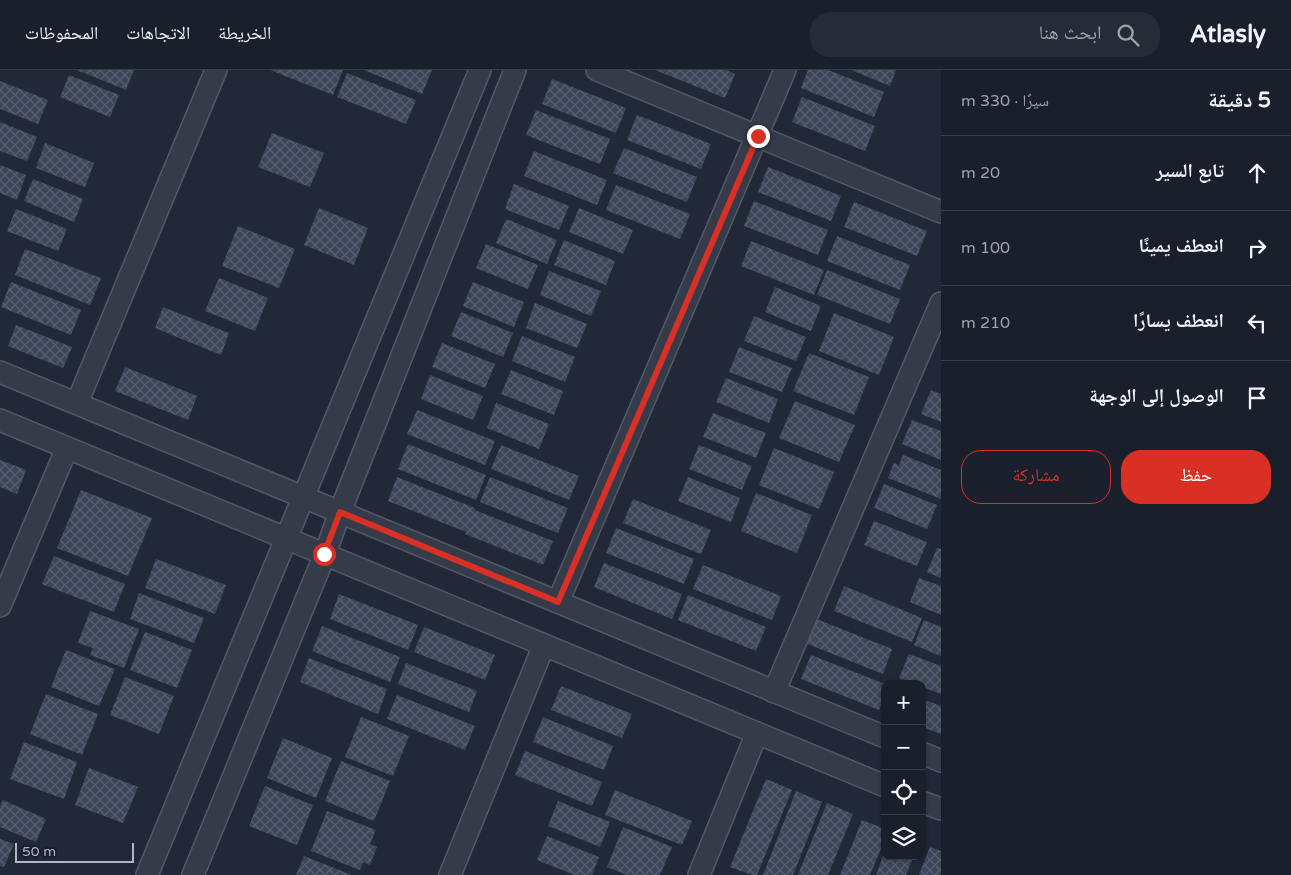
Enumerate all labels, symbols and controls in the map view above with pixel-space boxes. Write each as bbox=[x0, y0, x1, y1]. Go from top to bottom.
search box bbox=[810, 12, 1160, 57]
text: Atlasly bbox=[1190, 20, 1266, 49]
icon: search bbox=[1114, 21, 1142, 49]
text: المحفوظات bbox=[25, 22, 98, 44]
text: الاتجاهات bbox=[126, 22, 190, 44]
text: الخريطة bbox=[218, 22, 271, 44]
text: ابحث هنا bbox=[1039, 22, 1102, 44]
text: 5 دقيقة bbox=[1208, 88, 1271, 113]
text: سيرًا · 330 m bbox=[961, 91, 1049, 111]
route end bbox=[747, 125, 770, 148]
icon: ahead bbox=[1243, 159, 1271, 187]
text: تابع السير bbox=[1156, 160, 1224, 182]
text: 20 m bbox=[961, 163, 1000, 183]
icon: right bbox=[1243, 234, 1271, 262]
text: انعطف يمينًا bbox=[1138, 235, 1224, 257]
text: 100 m bbox=[961, 238, 1010, 258]
icon: left bbox=[1243, 309, 1271, 337]
text: انعطف يسارًا bbox=[1133, 310, 1224, 332]
text: 210 m bbox=[961, 313, 1010, 333]
icon: arrive bbox=[1243, 384, 1271, 412]
text: الوصول إلى الوجهة bbox=[1089, 385, 1224, 407]
button: مشاركة bbox=[961, 450, 1111, 504]
button: حفظ bbox=[1121, 450, 1271, 504]
route start bbox=[313, 543, 336, 566]
map controls bbox=[881, 680, 926, 860]
button: + bbox=[881, 680, 926, 725]
button: − bbox=[881, 725, 926, 770]
button: locate bbox=[881, 770, 926, 815]
button: layers bbox=[881, 815, 926, 860]
scale bar bbox=[15, 840, 134, 863]
text: 50 m bbox=[22, 843, 56, 860]

